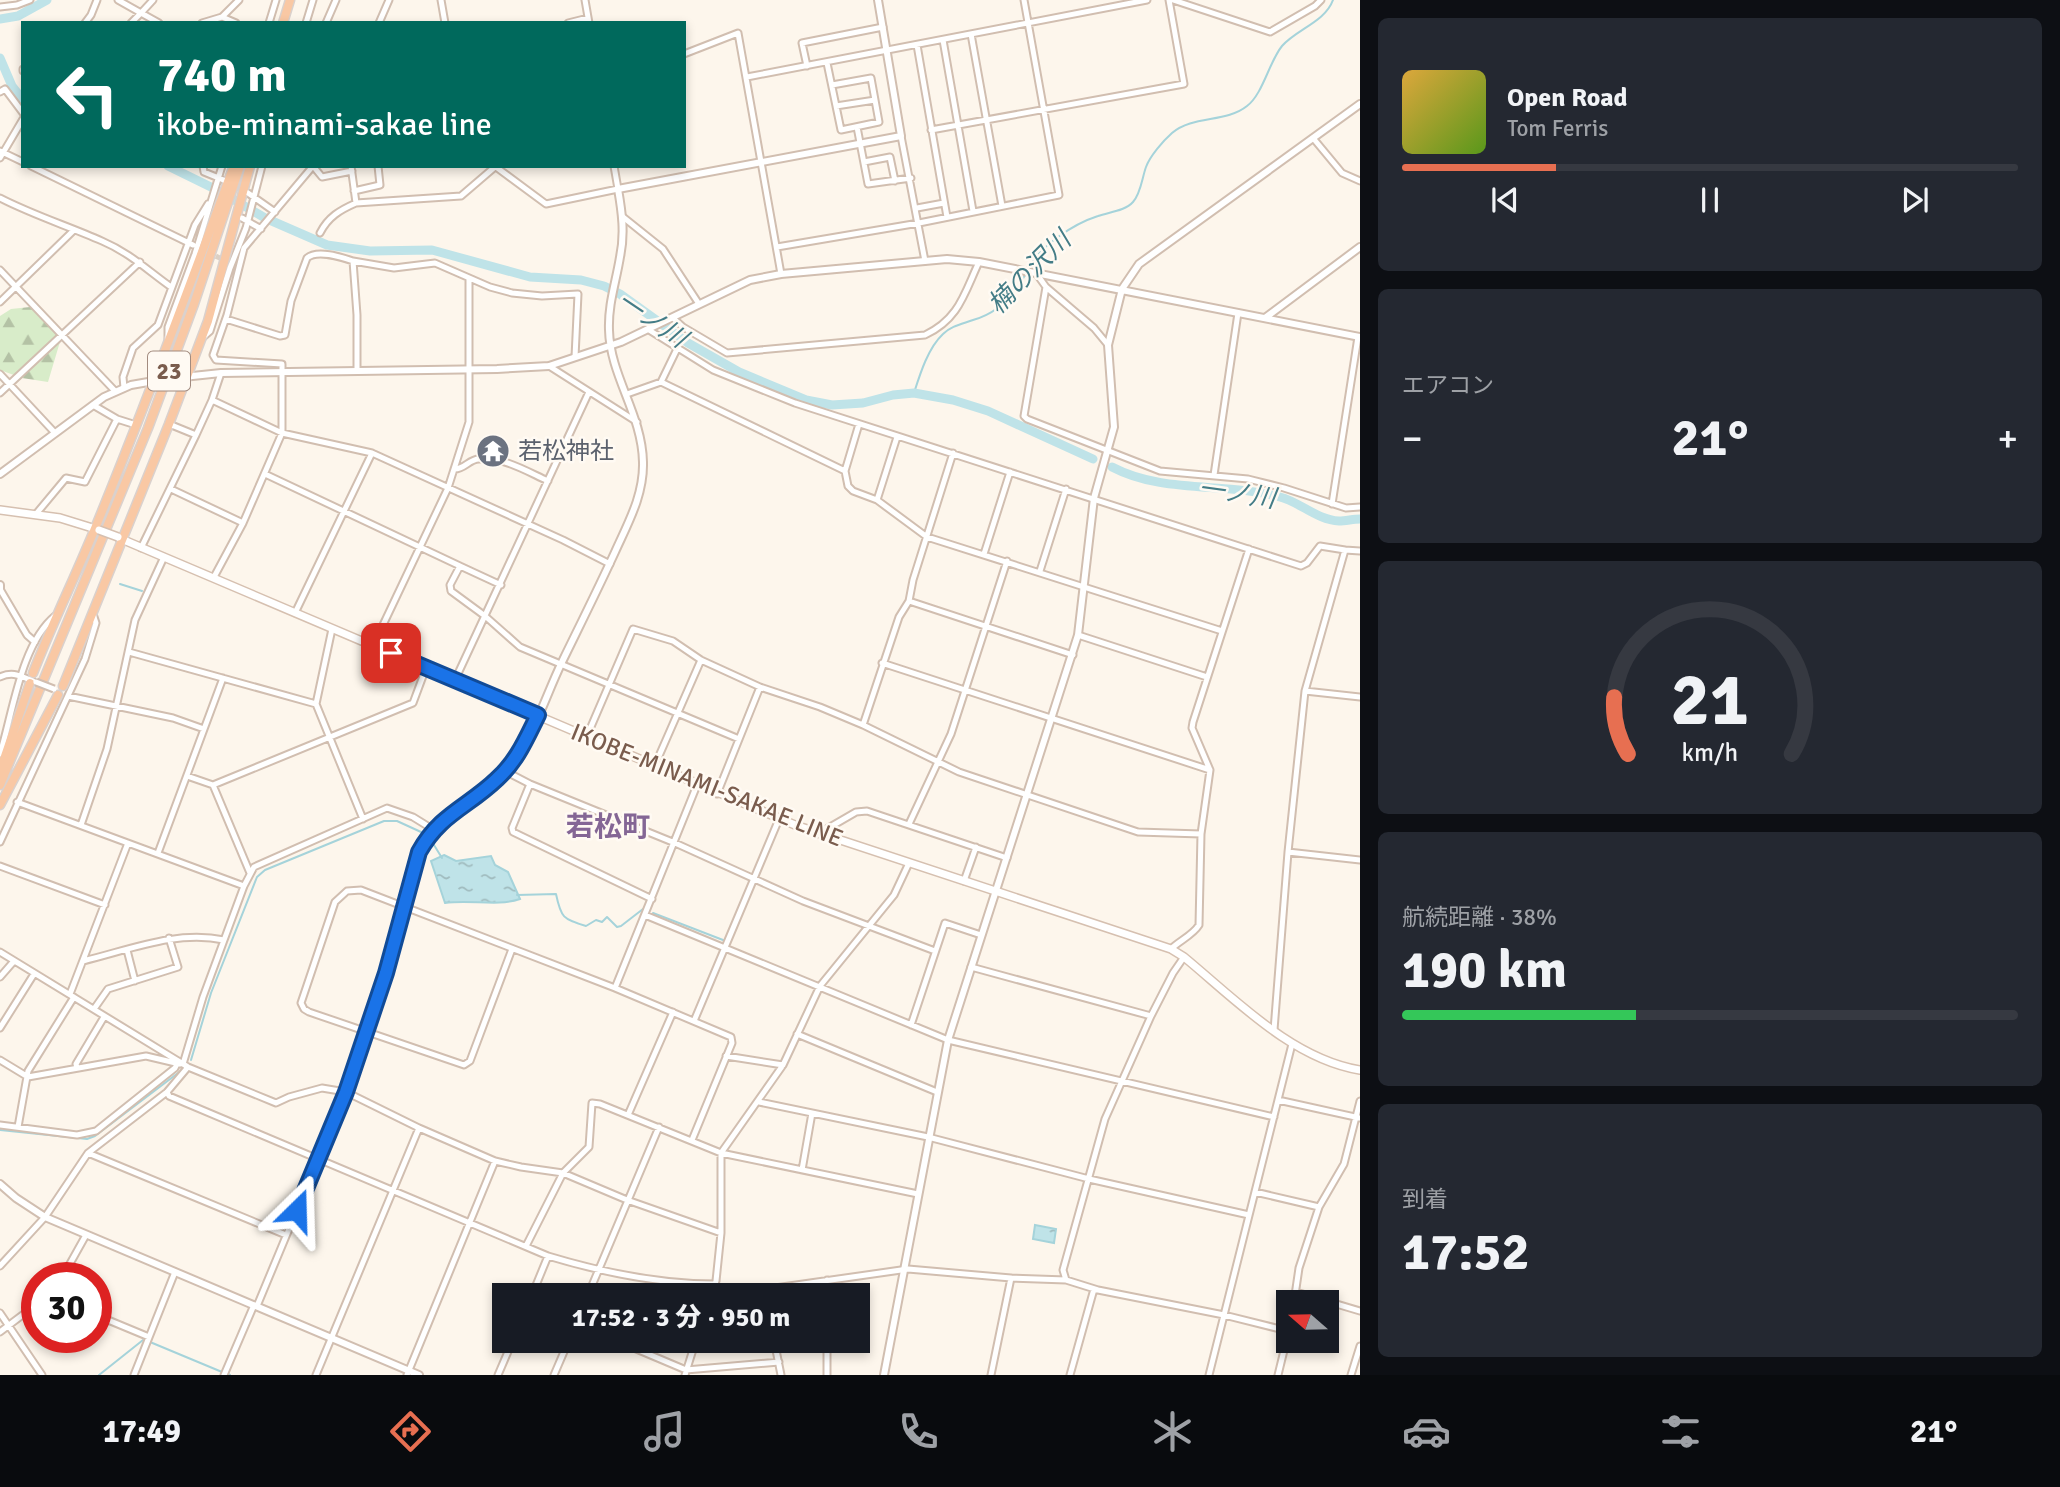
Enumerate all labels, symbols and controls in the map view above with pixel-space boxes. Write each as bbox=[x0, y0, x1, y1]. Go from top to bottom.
text: 740 m bbox=[157, 45, 287, 105]
icon: left bbox=[42, 49, 133, 140]
text: Open Road bbox=[1507, 82, 1628, 114]
text: ikobe-minami-sakae line bbox=[157, 105, 492, 144]
text: Tom Ferris bbox=[1507, 114, 1608, 143]
icon: previous bbox=[1486, 181, 1524, 219]
icon: pause bbox=[1691, 181, 1729, 219]
icon: next bbox=[1896, 181, 1934, 219]
water label: 楠の沢川 bbox=[982, 223, 1080, 321]
water label: 一ノ川 bbox=[610, 285, 695, 357]
road number: 23 bbox=[148, 352, 190, 390]
text: エアコン bbox=[1402, 371, 1494, 400]
text: 21° bbox=[1672, 406, 1748, 470]
text: − bbox=[1402, 415, 1423, 462]
text: + bbox=[1997, 415, 2018, 462]
temple icon: 若松神社 bbox=[474, 432, 512, 470]
place label: 若松神社 bbox=[518, 436, 614, 466]
water label: 一ノ川 bbox=[1196, 473, 1281, 516]
pin bbox=[361, 623, 421, 683]
icon: arrive bbox=[372, 634, 410, 672]
text: 21 bbox=[1671, 656, 1749, 745]
street label: IKOBE-MINAMI-SAKAE LINE bbox=[567, 717, 847, 853]
text: km/h bbox=[1682, 736, 1738, 767]
district label: 若松町 bbox=[566, 810, 650, 844]
text: 航続距離 · 38% bbox=[1402, 903, 1557, 932]
text: 190 km bbox=[1402, 938, 1567, 1002]
position arrow bbox=[260, 1173, 334, 1247]
text: 到着 bbox=[1402, 1185, 1448, 1214]
text: 17:52 bbox=[1402, 1220, 1530, 1284]
speed limit sign: 30 bbox=[21, 1262, 112, 1353]
north arrow bbox=[1276, 1290, 1339, 1353]
map controls bbox=[1276, 1290, 1339, 1353]
text: 17:52 · 3 分 · 950 m bbox=[572, 1302, 790, 1334]
icon: directions bbox=[386, 1407, 435, 1456]
icon: music bbox=[640, 1407, 689, 1456]
icon: phone bbox=[894, 1407, 943, 1456]
icon: climate bbox=[1148, 1407, 1197, 1456]
icon: car bbox=[1402, 1407, 1451, 1456]
icon: filters bbox=[1656, 1407, 1705, 1456]
text: 17:49 bbox=[103, 1412, 181, 1451]
text: 21° bbox=[1910, 1412, 1957, 1451]

